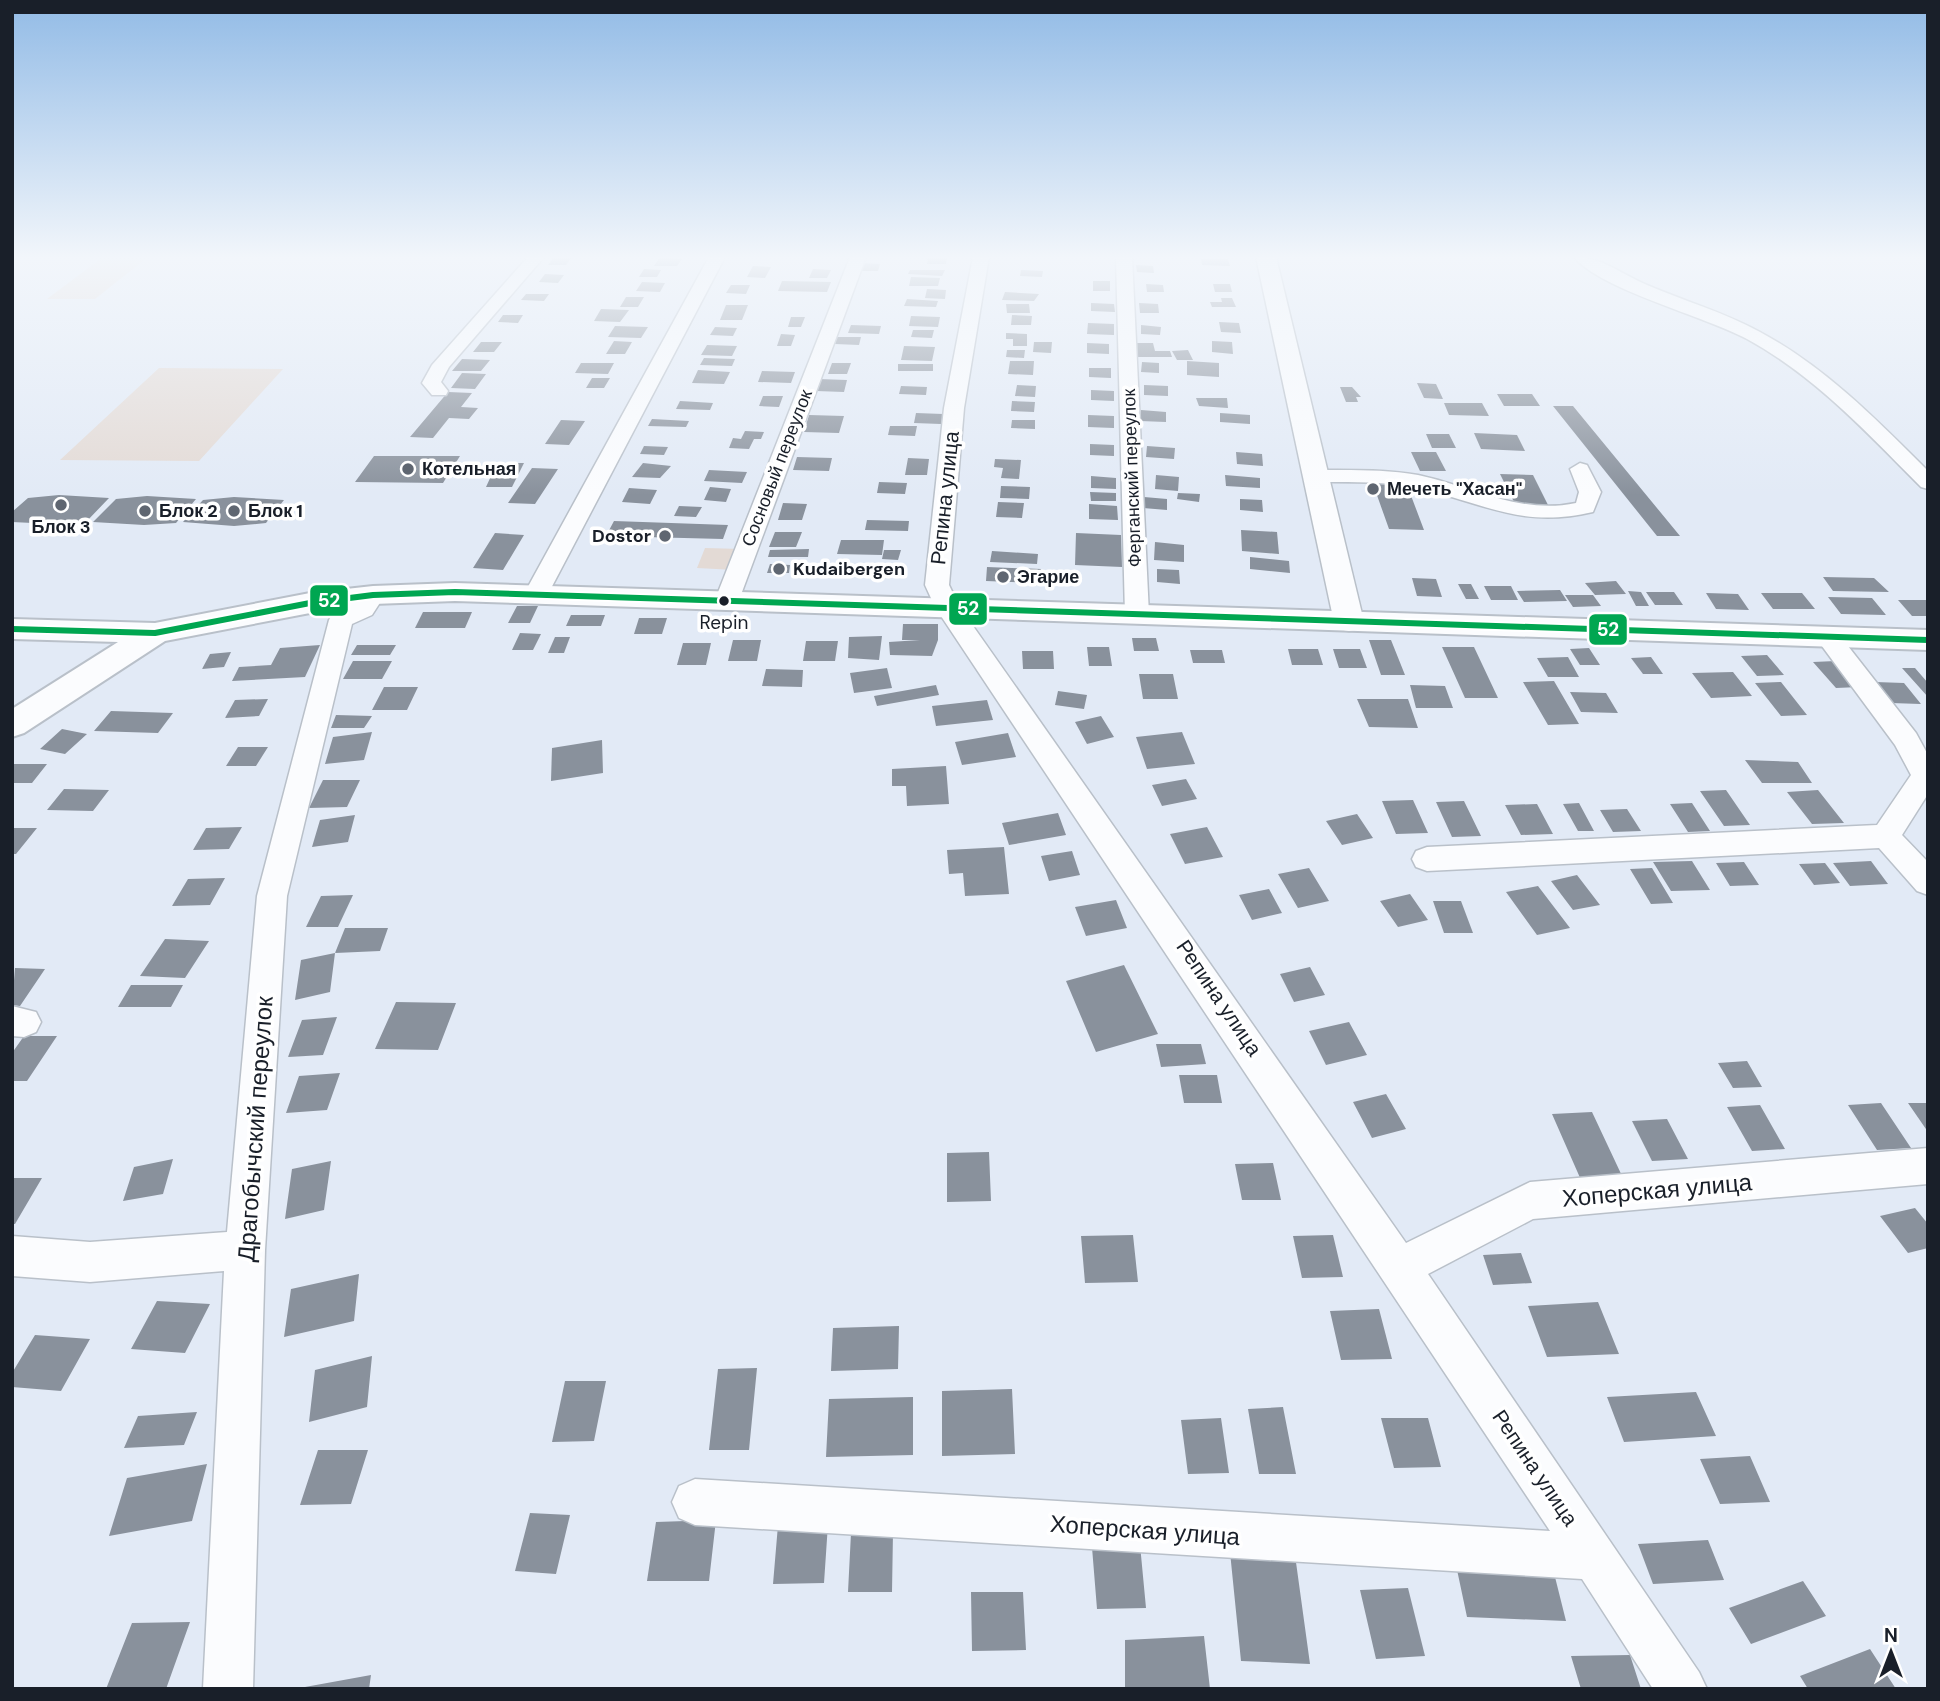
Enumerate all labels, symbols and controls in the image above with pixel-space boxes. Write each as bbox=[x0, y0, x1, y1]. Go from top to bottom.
street label: Сосновый переулок bbox=[736, 386, 818, 550]
street label: Ферганский переулок bbox=[1117, 388, 1147, 568]
street label: Репина улица bbox=[924, 429, 966, 566]
place label: Котельная bbox=[422, 457, 516, 481]
marker: Котельная bbox=[400, 461, 416, 477]
place label: Мечеть "Хасан" bbox=[1387, 477, 1522, 501]
marker: Мечеть "Хасан" bbox=[1365, 481, 1381, 497]
marker: Блок 3 bbox=[53, 497, 69, 513]
place label: Блок 2 bbox=[159, 499, 218, 523]
place label: Блок 1 bbox=[248, 499, 303, 523]
marker: Блок 2 bbox=[137, 503, 153, 519]
marker: Блок 1 bbox=[226, 503, 242, 519]
place label: Блок 3 bbox=[31, 515, 91, 539]
place label: Dostor bbox=[592, 524, 651, 548]
marker: Dostor bbox=[657, 528, 673, 544]
place label: Kudaibergen bbox=[793, 557, 905, 581]
marker: Kudaibergen bbox=[771, 561, 787, 577]
place label: Эгарие bbox=[1017, 565, 1079, 589]
marker: Эгарие bbox=[995, 569, 1011, 585]
line badge: 52 bbox=[309, 584, 349, 617]
text: 52 bbox=[318, 588, 340, 613]
line badge: 52 bbox=[948, 592, 988, 626]
marker: Repin bbox=[717, 594, 731, 608]
text: 52 bbox=[957, 596, 979, 621]
place label: Repin bbox=[700, 610, 748, 635]
line badge: 52 bbox=[1588, 613, 1628, 646]
text: 52 bbox=[1597, 617, 1619, 642]
street label: Репина улица bbox=[1170, 934, 1268, 1062]
street label: Драгобычский переулок bbox=[230, 995, 280, 1263]
street label: Хоперская улица bbox=[1561, 1166, 1754, 1214]
street label: Репина улица bbox=[1486, 1404, 1584, 1532]
street label: Хоперская улица bbox=[1049, 1508, 1242, 1552]
north arrow bbox=[1856, 1617, 1926, 1687]
text: N bbox=[1884, 1623, 1898, 1648]

